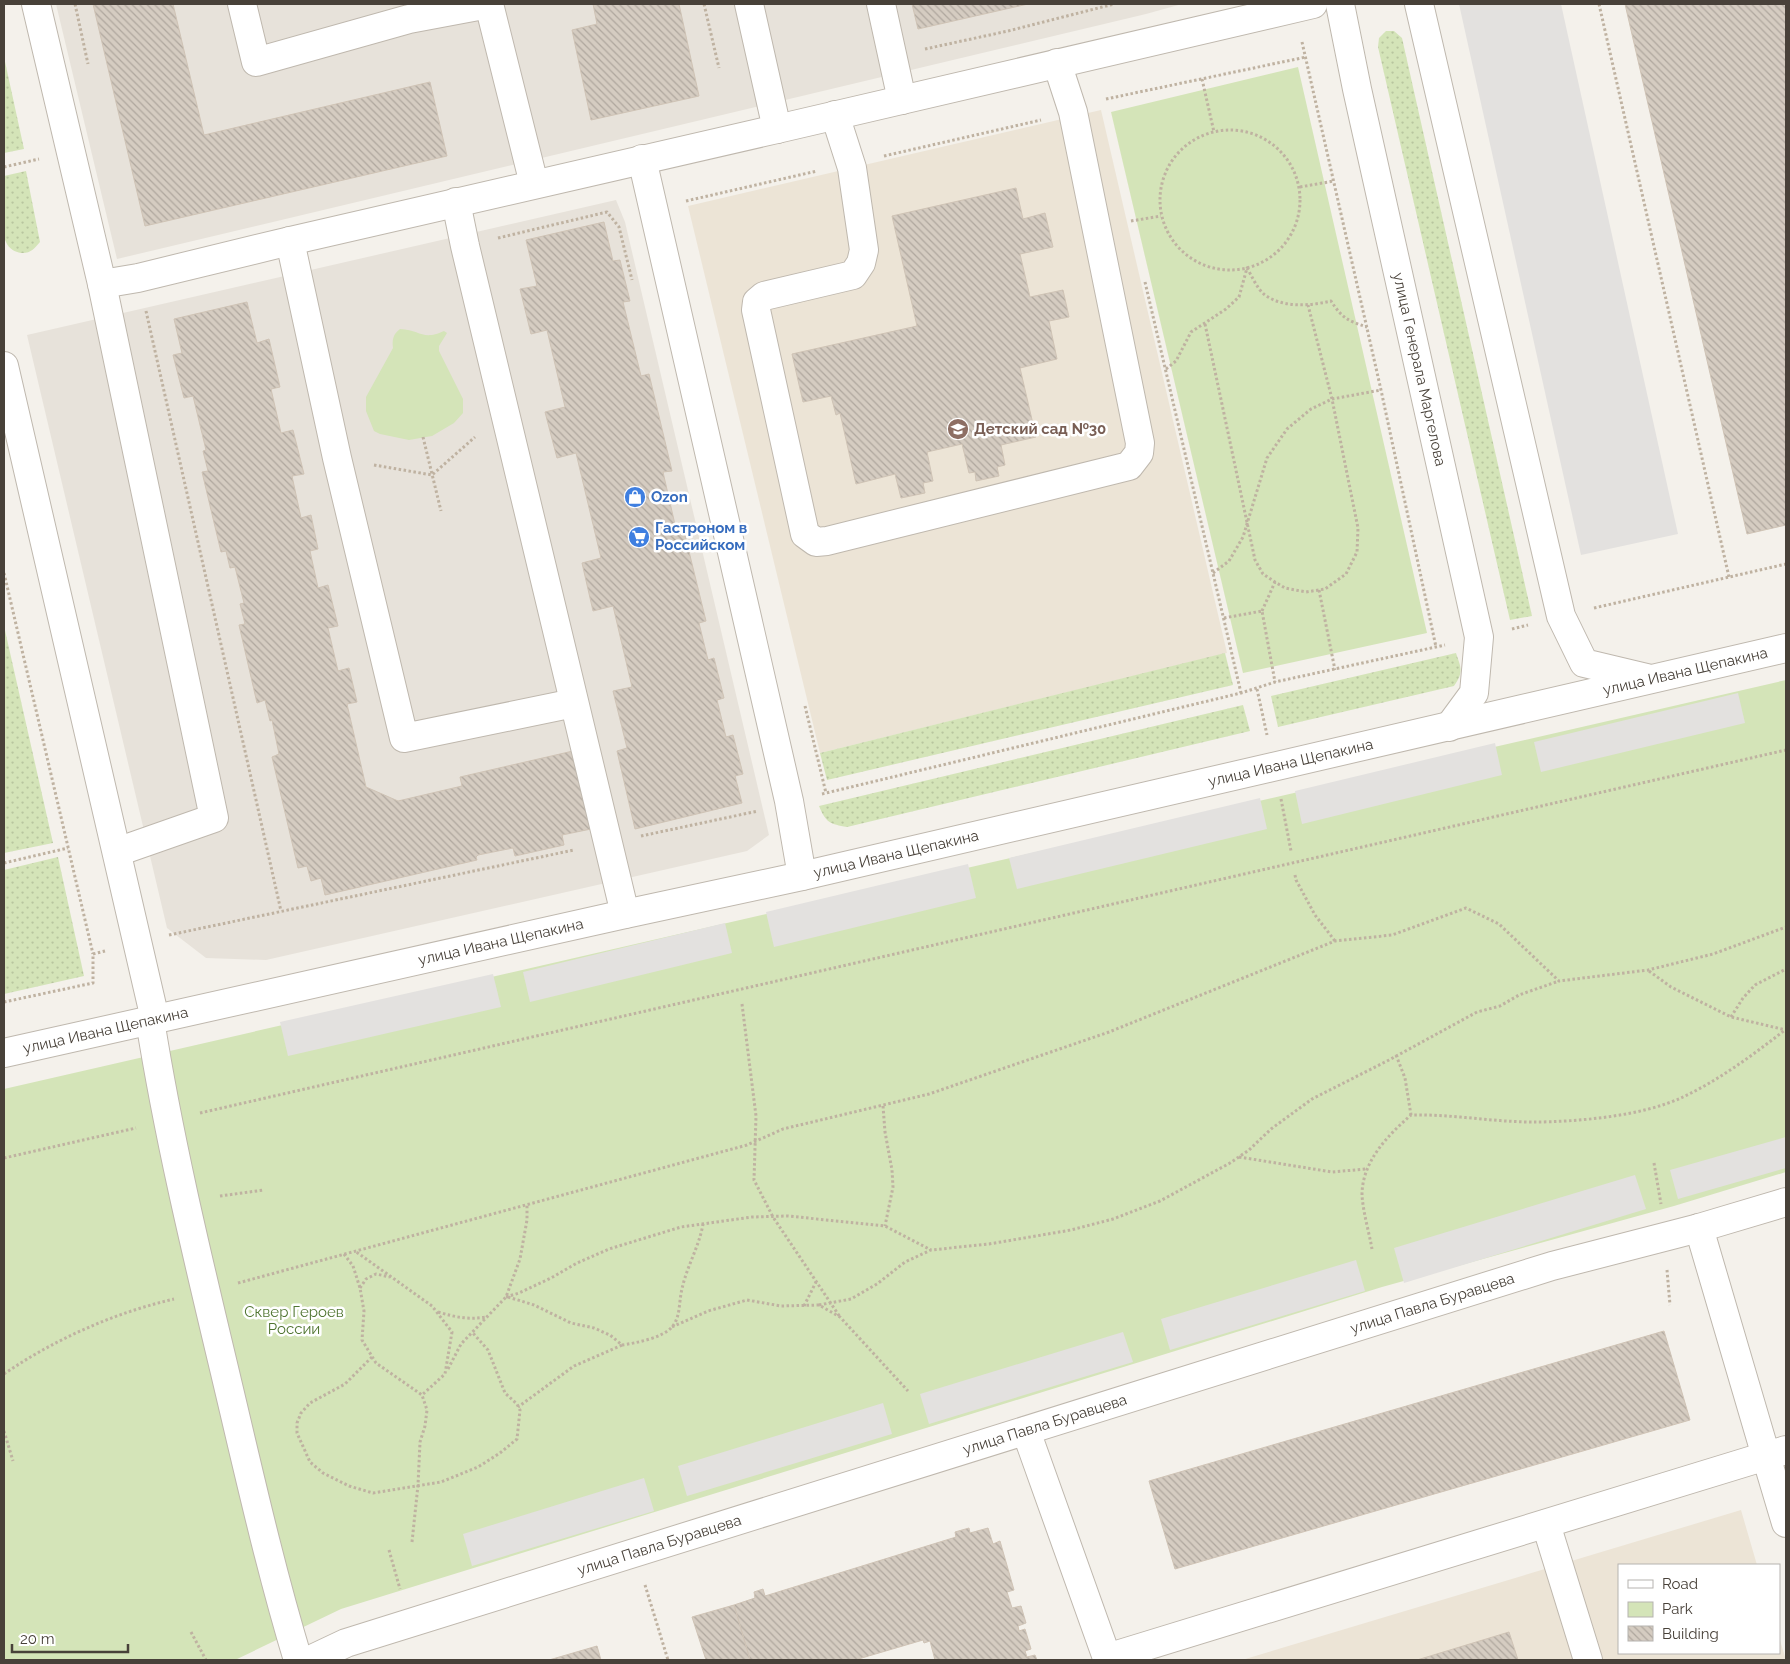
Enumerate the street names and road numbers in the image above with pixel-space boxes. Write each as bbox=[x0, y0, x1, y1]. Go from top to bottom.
street label: улица Генерала Маргелова bbox=[1389, 271, 1450, 468]
street label: улица Ивана Щепакина bbox=[1601, 644, 1769, 699]
street label: улица Ивана Щепакина bbox=[1206, 735, 1375, 791]
street label: улица Ивана Щепакина bbox=[812, 826, 980, 882]
street label: улица Ивана Щепакина bbox=[416, 915, 585, 969]
street label: улица Ивана Щепакина bbox=[21, 1003, 190, 1057]
street label: улица Павла Буравцева bbox=[1348, 1269, 1517, 1337]
street label: улица Павла Буравцева bbox=[961, 1390, 1129, 1459]
street label: улица Павла Буравцева bbox=[575, 1511, 744, 1579]

